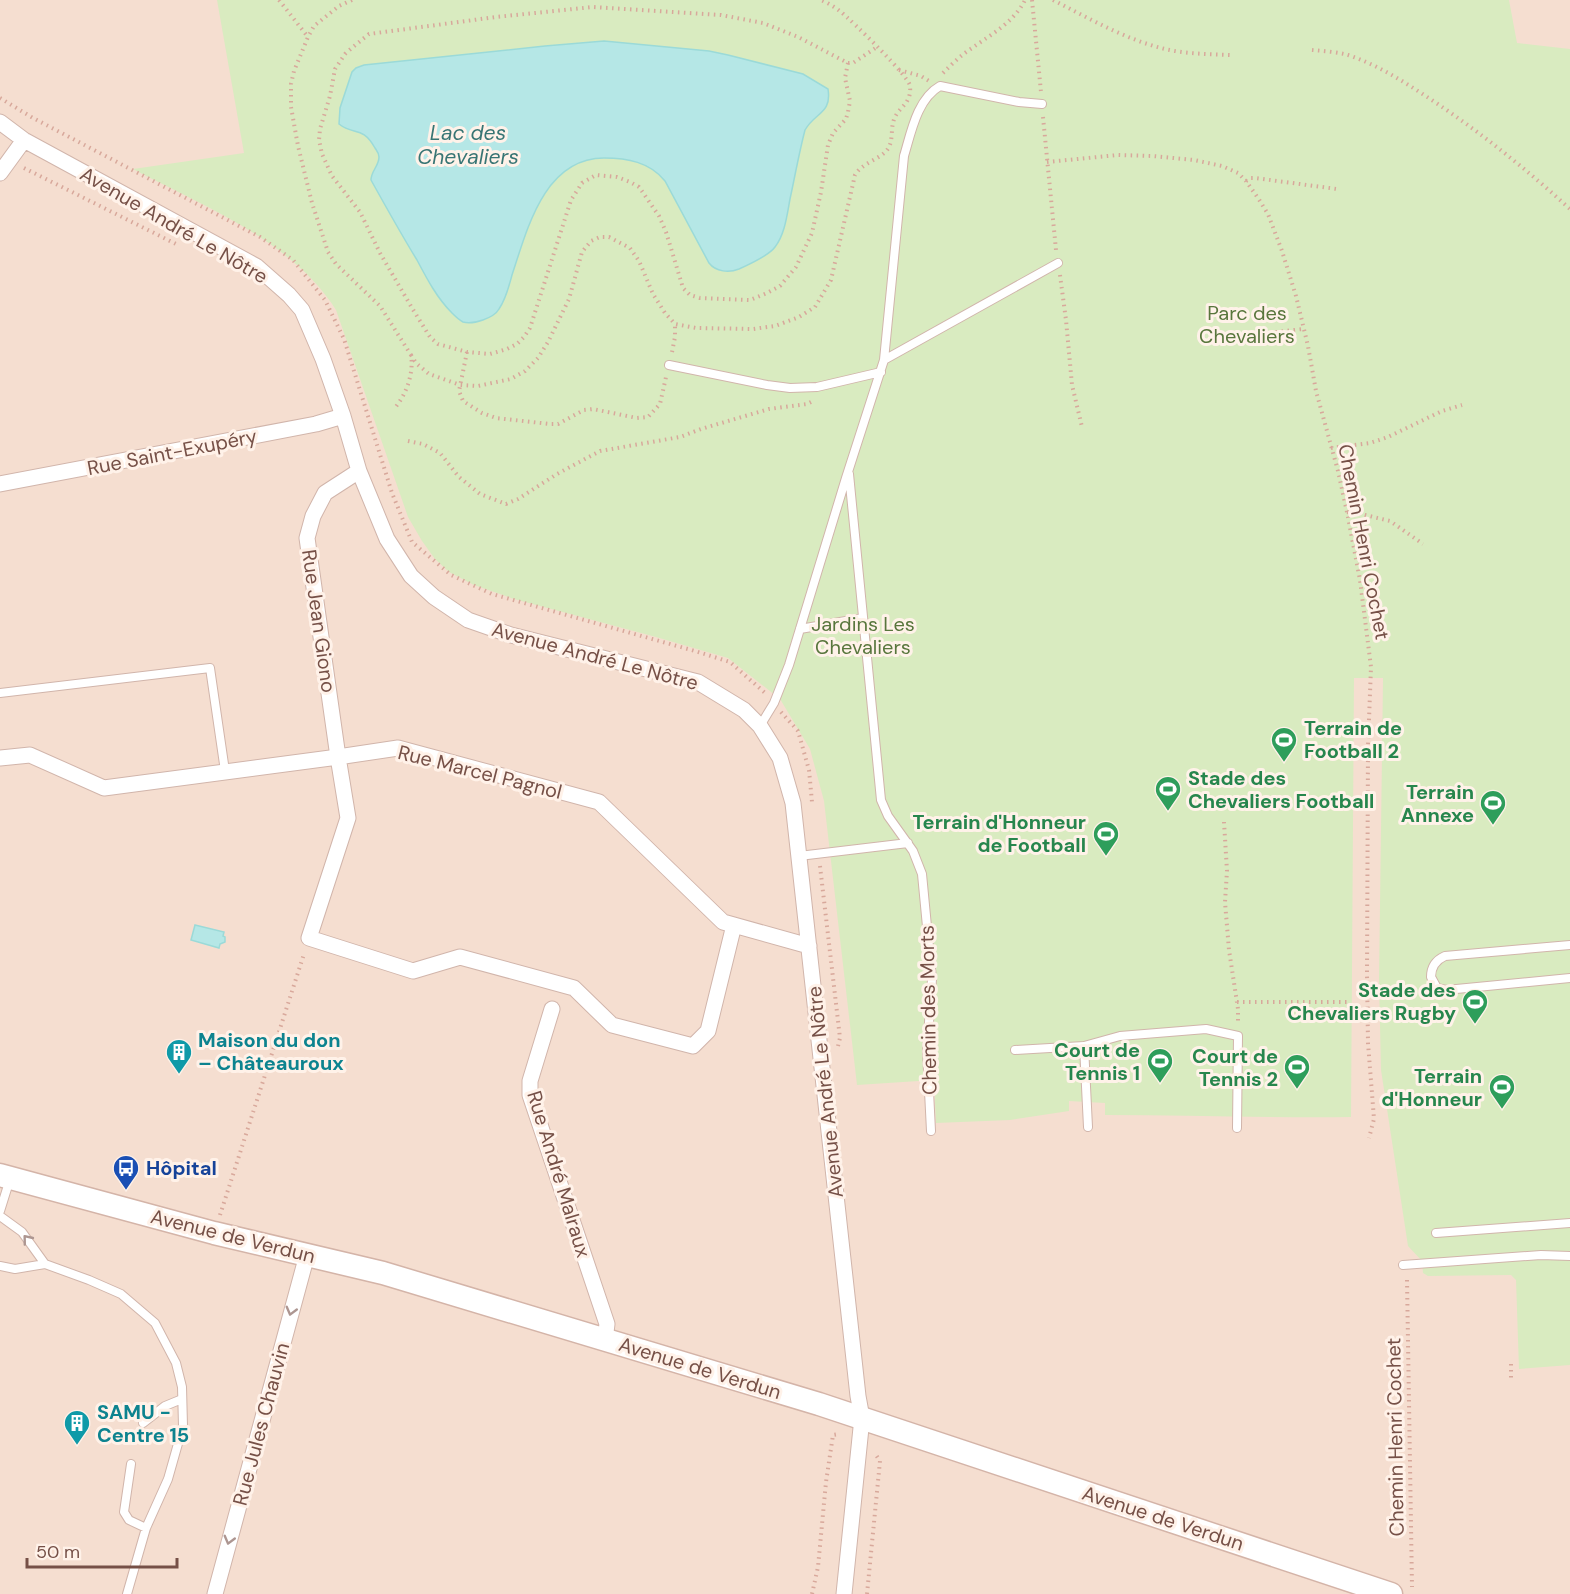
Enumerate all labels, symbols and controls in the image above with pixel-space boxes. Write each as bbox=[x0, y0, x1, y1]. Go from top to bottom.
water label: Lac des Chevaliers bbox=[417, 119, 519, 171]
street label: Avenue André Le Nôtre bbox=[75, 161, 273, 289]
park label: Parc des Chevaliers bbox=[1199, 300, 1295, 349]
street label: Rue Saint-Exupéry bbox=[85, 423, 259, 481]
street label: Chemin Henri Cochet bbox=[1332, 442, 1396, 642]
street label: Rue Jean Giono bbox=[296, 548, 342, 694]
park label: Jardins Les Chevaliers bbox=[811, 611, 915, 660]
street label: Avenue André Le Nôtre bbox=[489, 616, 701, 696]
place label: Terrain de Football 2 bbox=[1304, 715, 1402, 764]
sports icon: Terrain de Football 2 bbox=[1269, 725, 1299, 763]
street label: Rue Marcel Pagnol bbox=[395, 739, 565, 805]
place label: Stade des Chevaliers Football bbox=[1188, 765, 1374, 814]
sports icon: Stade des Chevaliers Football bbox=[1153, 774, 1183, 812]
place label: Terrain Annexe bbox=[1401, 779, 1474, 828]
sports icon: Terrain Annexe bbox=[1478, 788, 1508, 826]
place label: Terrain d'Honneur de Football bbox=[912, 809, 1086, 858]
sports icon: Terrain d'Honneur de Football bbox=[1091, 819, 1121, 857]
street label: Chemin des Morts bbox=[914, 925, 942, 1095]
place label: Stade des Chevaliers Rugby bbox=[1287, 977, 1456, 1026]
street label: Avenue André Le Nôtre bbox=[801, 985, 849, 1199]
sports icon: Stade des Chevaliers Rugby bbox=[1460, 987, 1490, 1025]
place label: Maison du don – Châteauroux bbox=[198, 1027, 344, 1076]
building icon: Maison du don – Châteauroux bbox=[164, 1037, 194, 1075]
place label: Court de Tennis 1 bbox=[1054, 1037, 1140, 1086]
place label: Court de Tennis 2 bbox=[1192, 1043, 1278, 1092]
sports icon: Court de Tennis 1 bbox=[1145, 1046, 1175, 1084]
sports icon: Court de Tennis 2 bbox=[1282, 1052, 1312, 1090]
place label: Terrain d'Honneur bbox=[1381, 1063, 1482, 1112]
sports icon: Terrain d'Honneur bbox=[1487, 1072, 1517, 1110]
street label: Rue André Malraux bbox=[521, 1088, 597, 1261]
bus stop icon: Hôpital bbox=[111, 1153, 141, 1191]
place label: Hôpital bbox=[146, 1155, 217, 1181]
street label: Avenue de Verdun bbox=[148, 1203, 318, 1269]
one-way arrow bbox=[23, 1235, 34, 1246]
one-way arrow bbox=[286, 1306, 299, 1316]
street label: Avenue de Verdun bbox=[616, 1331, 784, 1405]
street label: Chemin Henri Cochet bbox=[1380, 1337, 1410, 1537]
street label: Rue Jules Chauvin bbox=[227, 1340, 295, 1508]
place label: SAMU - Centre 15 bbox=[97, 1399, 189, 1448]
building icon: SAMU - Centre 15 bbox=[62, 1408, 92, 1446]
street label: Avenue de Verdun bbox=[1079, 1480, 1247, 1556]
scale bar bbox=[27, 1531, 177, 1569]
one-way arrow bbox=[224, 1535, 237, 1545]
text: 50 m bbox=[36, 1540, 80, 1564]

